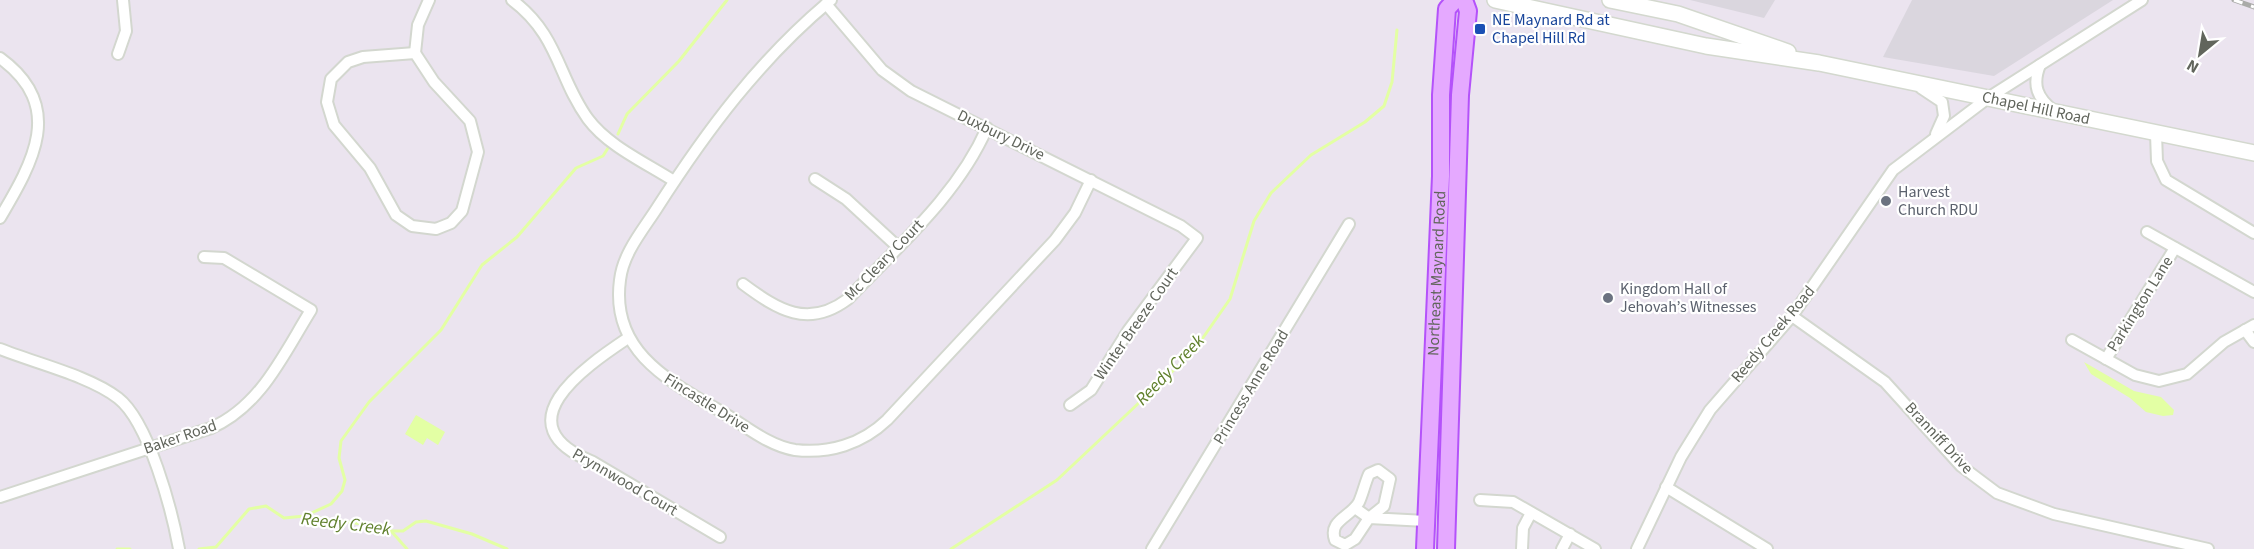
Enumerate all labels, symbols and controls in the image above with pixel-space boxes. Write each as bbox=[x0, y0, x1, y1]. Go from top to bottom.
place label: NE Maynard Rd at Chapel Hill Rd bbox=[1492, 9, 1610, 49]
marker: NE Maynard Rd at Chapel Hill Rd bbox=[1473, 22, 1487, 36]
north arrow bbox=[2170, 24, 2230, 84]
text: N bbox=[2183, 54, 2203, 78]
street label: Chapel Hill Road bbox=[1980, 86, 2092, 130]
street label: Duxbury Drive bbox=[954, 104, 1048, 166]
place label: Harvest Church RDU bbox=[1898, 181, 1978, 221]
street label: Northeast Maynard Road bbox=[1422, 190, 1451, 356]
marker: Harvest Church RDU bbox=[1879, 194, 1893, 208]
street label: Mc Cleary Court bbox=[840, 214, 929, 305]
street label: Parkington Lane bbox=[2102, 252, 2178, 356]
street label: Winter Breeze Court bbox=[1089, 263, 1184, 385]
place label: Kingdom Hall of Jehovah’s Witnesses bbox=[1620, 278, 1757, 318]
street label: Reedy Creek Road bbox=[1726, 281, 1820, 387]
marker: Kingdom Hall of Jehovah’s Witnesses bbox=[1601, 291, 1615, 305]
street label: Princess Anne Road bbox=[1208, 325, 1294, 449]
water label: Reedy Creek bbox=[1130, 329, 1211, 411]
street label: Fincastle Drive bbox=[660, 368, 754, 438]
street label: Branniff Drive bbox=[1900, 397, 1978, 479]
street label: Baker Road bbox=[140, 414, 220, 460]
street label: Prynnwood Court bbox=[568, 443, 682, 521]
water label: Reedy Creek bbox=[300, 506, 393, 542]

